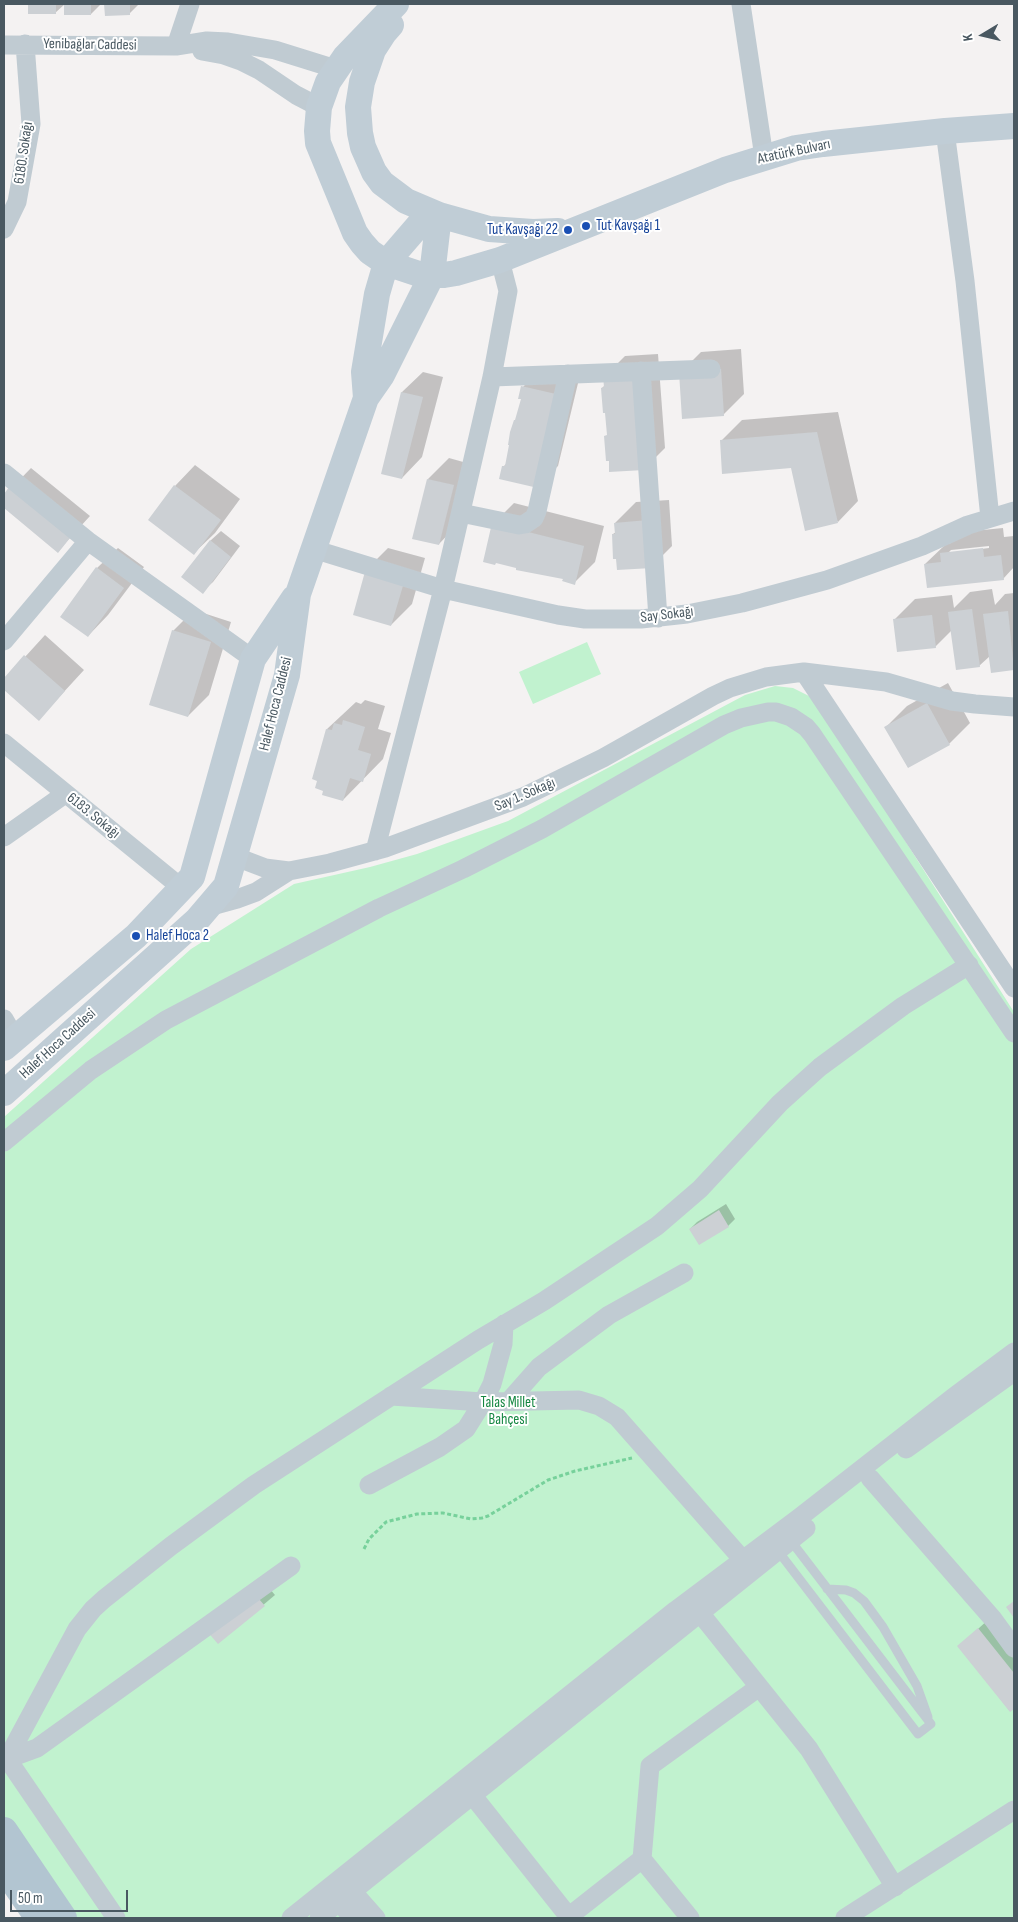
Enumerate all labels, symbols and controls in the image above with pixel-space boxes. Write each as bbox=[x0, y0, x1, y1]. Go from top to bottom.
north arrow bbox=[958, 10, 1008, 60]
text: K bbox=[959, 33, 977, 42]
street label: Yenibağlar Caddesi bbox=[43, 35, 137, 55]
street label: 6180. Sokağı bbox=[11, 121, 37, 185]
street label: Atatürk Bulvarı bbox=[756, 135, 832, 169]
place label: Tut Kavşağı 1 bbox=[596, 217, 660, 235]
marker: Tut Kavşağı 1 bbox=[580, 220, 592, 232]
place label: Tut Kavşağı 22 bbox=[487, 221, 558, 239]
marker: Tut Kavşağı 22 bbox=[562, 224, 574, 236]
street label: Say Sokağı bbox=[640, 603, 694, 627]
street label: Halef Hoca Caddesi bbox=[256, 655, 296, 753]
street label: Say 1. Sokağı bbox=[492, 774, 558, 816]
street label: 6183. Sokağı bbox=[63, 789, 123, 843]
place label: Halef Hoca 2 bbox=[146, 927, 209, 945]
marker: Halef Hoca 2 bbox=[130, 930, 142, 942]
street label: Halef Hoca Caddesi bbox=[16, 1005, 100, 1083]
park label: Talas Millet Bahçesi bbox=[480, 1394, 536, 1429]
scale bar bbox=[12, 1880, 130, 1912]
text: 50 m bbox=[18, 1889, 43, 1908]

